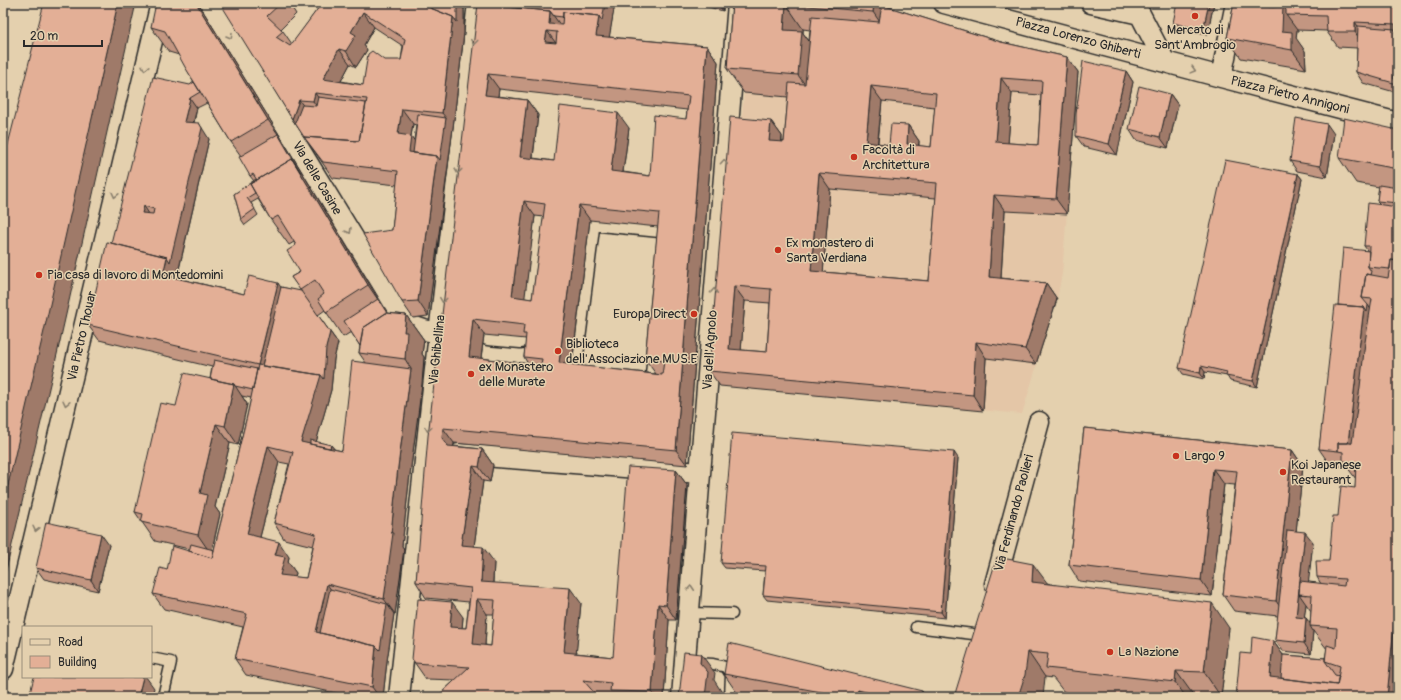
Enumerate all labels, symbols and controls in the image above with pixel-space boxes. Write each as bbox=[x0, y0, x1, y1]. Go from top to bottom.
marker: Mercato di Sant'Ambrogio bbox=[1190, 11, 1200, 21]
street label: Piazza Lorenzo Ghiberti bbox=[1014, 14, 1142, 62]
scale bar bbox=[24, 22, 102, 48]
place label: Mercato di Sant'Ambrogio bbox=[1154, 22, 1236, 53]
text: 20 m bbox=[30, 29, 59, 44]
one-way arrow bbox=[225, 32, 233, 39]
one-way arrow bbox=[469, 39, 478, 45]
one-way arrow bbox=[142, 65, 150, 71]
one-way arrow bbox=[1189, 65, 1196, 74]
street label: Piazza Pietro Annigoni bbox=[1229, 73, 1351, 117]
street label: Via delle Casine bbox=[289, 138, 346, 218]
place label: Facoltà di Architettura bbox=[862, 142, 930, 173]
marker: Facoltà di Architettura bbox=[849, 152, 859, 162]
one-way arrow bbox=[720, 159, 729, 165]
one-way arrow bbox=[454, 168, 463, 174]
one-way arrow bbox=[112, 191, 120, 198]
one-way arrow bbox=[344, 227, 351, 234]
place label: Ex monastero di Santa Verdiana bbox=[786, 235, 874, 266]
marker: Ex monastero di Santa Verdiana bbox=[773, 245, 783, 255]
place label: Pia casa di lavoro di Montedomini bbox=[47, 267, 223, 283]
marker: Pia casa di lavoro di Montedomini bbox=[34, 270, 44, 280]
one-way arrow bbox=[709, 288, 718, 294]
street label: Via Pietro Thouar bbox=[64, 289, 100, 383]
one-way arrow bbox=[439, 297, 448, 303]
place label: Europa Direct bbox=[613, 306, 687, 322]
marker: Europa Direct bbox=[689, 309, 699, 319]
street label: Via dell'Agnolo bbox=[699, 309, 721, 391]
street label: Via Ghibellina bbox=[425, 314, 449, 386]
place label: Biblioteca dell'Associazione MUS.E bbox=[566, 336, 698, 367]
marker: Biblioteca dell'Associazione MUS.E bbox=[553, 346, 563, 356]
place label: ex Monastero delle Murate bbox=[479, 359, 553, 390]
marker: ex Monastero delle Murate bbox=[466, 369, 476, 379]
one-way arrow bbox=[63, 400, 71, 406]
one-way arrow bbox=[424, 426, 433, 432]
place label: Largo 9 bbox=[1184, 448, 1225, 464]
marker: Largo 9 bbox=[1171, 451, 1181, 461]
street label: Via Ferdinando Paolieri bbox=[991, 453, 1037, 573]
place label: Koi Japanese Restaurant bbox=[1291, 457, 1362, 488]
marker: Koi Japanese Restaurant bbox=[1278, 467, 1288, 477]
one-way arrow bbox=[33, 526, 41, 533]
one-way arrow bbox=[687, 585, 696, 591]
legend bbox=[22, 626, 152, 678]
text: Road bbox=[58, 635, 83, 650]
place label: La Nazione bbox=[1118, 644, 1179, 660]
marker: La Nazione bbox=[1105, 647, 1115, 657]
text: Building bbox=[58, 655, 97, 670]

